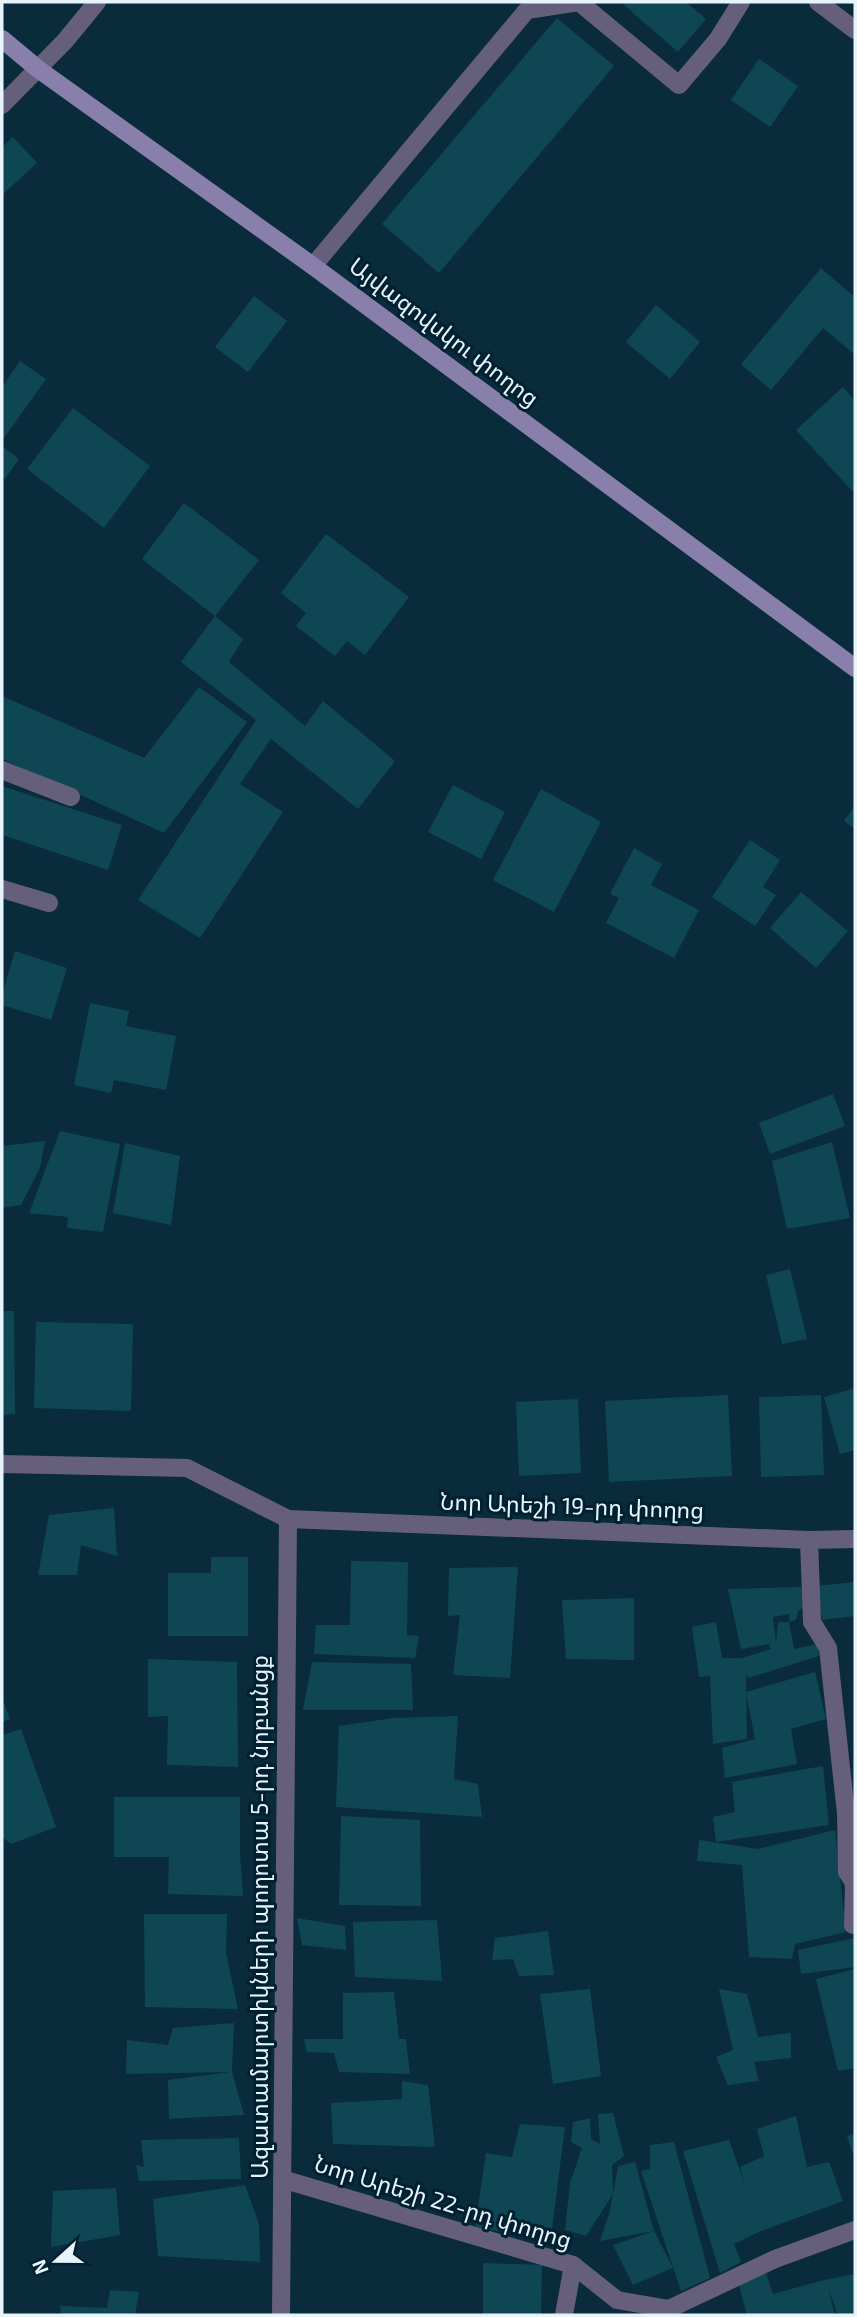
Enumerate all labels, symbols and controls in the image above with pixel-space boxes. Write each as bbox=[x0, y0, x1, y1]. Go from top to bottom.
street label: Այվազովսկու փողոց bbox=[344, 251, 545, 412]
street label: Նոր Արեշի 19-րդ փողոց bbox=[440, 1486, 704, 1525]
street label: Ազատամարտիկների պողոտա 5-րդ նրբանցք bbox=[245, 1655, 274, 2179]
street label: Նոր Արեշի 22-րդ փողոց bbox=[311, 2149, 575, 2255]
north arrow bbox=[21, 2226, 91, 2296]
text: N bbox=[26, 2257, 53, 2278]

